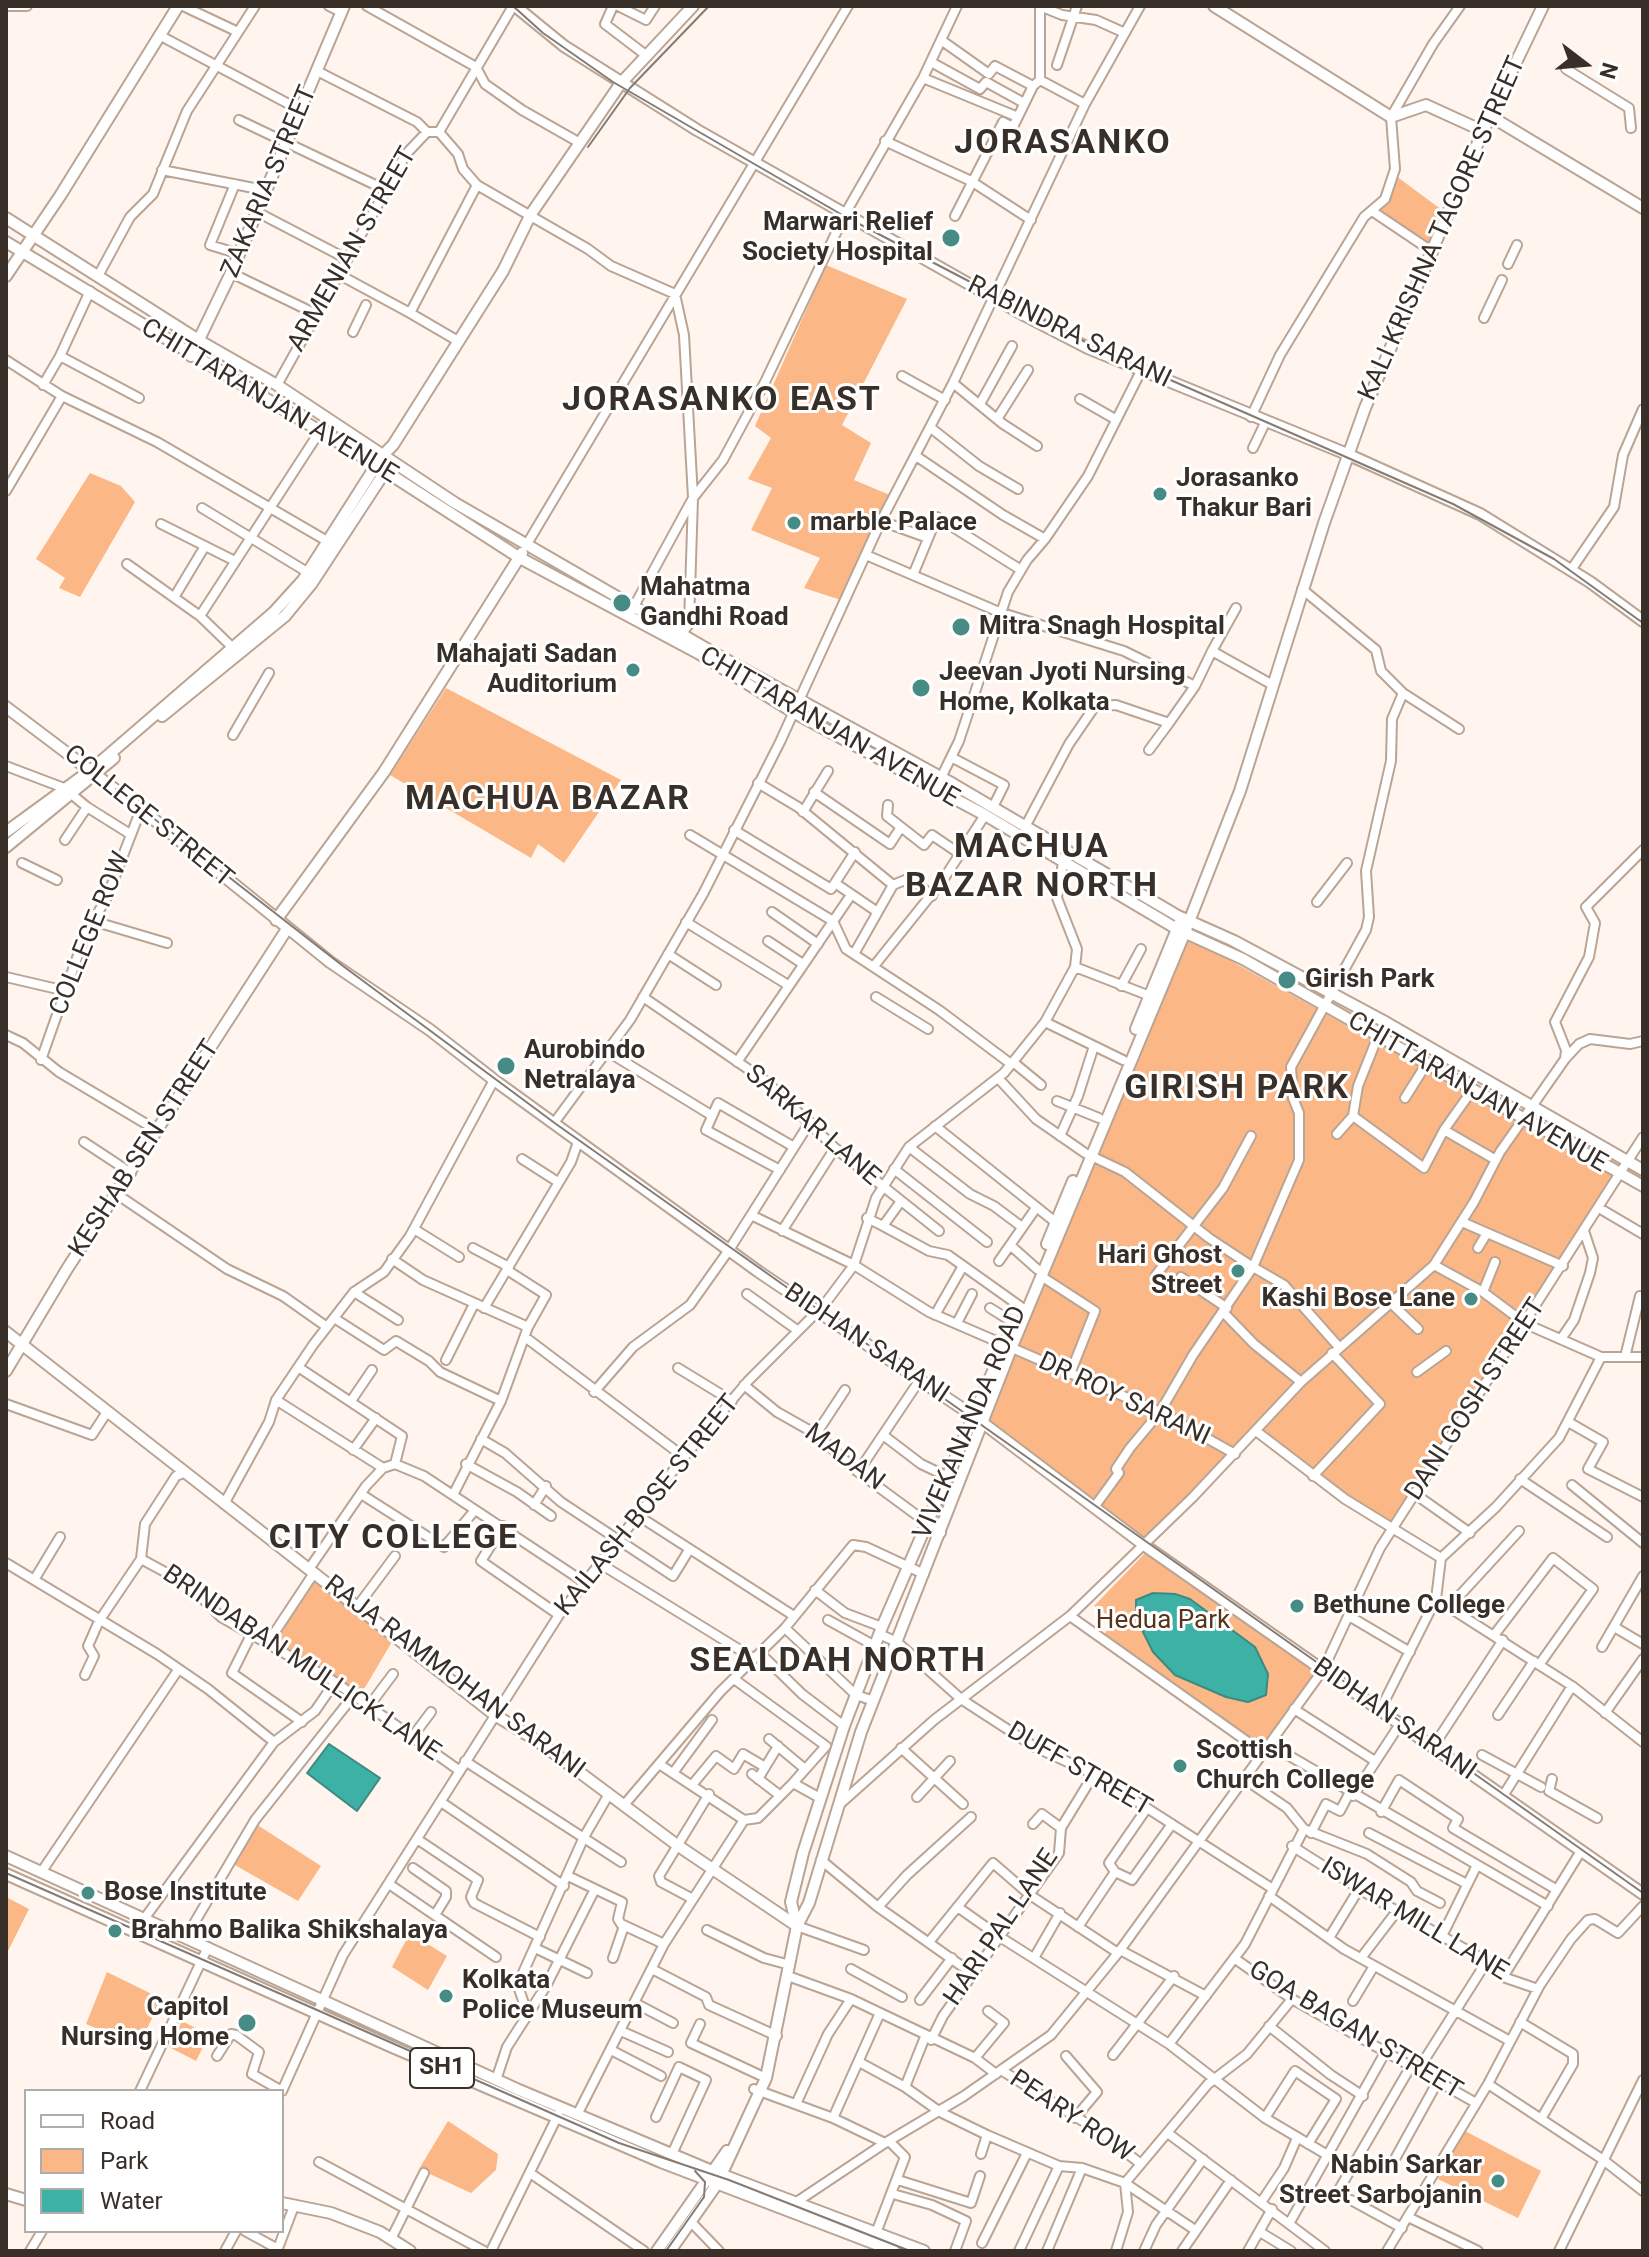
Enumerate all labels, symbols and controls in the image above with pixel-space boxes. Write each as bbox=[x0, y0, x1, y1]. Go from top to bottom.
north arrow bbox=[1545, 24, 1625, 104]
street label: KALI KRISHNA TAGORE STREET bbox=[1353, 52, 1533, 406]
text: N bbox=[1594, 60, 1623, 82]
street label: ZAKARIA STREET bbox=[216, 82, 324, 282]
district label: JORASANKO bbox=[954, 124, 1172, 164]
street label: ARMENIAN STREET bbox=[282, 142, 424, 358]
place label: Marwari Relief Society Hospital bbox=[742, 207, 933, 268]
marker: Marwari Relief Society Hospital bbox=[940, 227, 962, 249]
street label: RABINDRA SARANI bbox=[962, 270, 1176, 396]
street label: CHITTARANJAN AVENUE bbox=[135, 313, 403, 491]
district label: JORASANKO EAST bbox=[562, 381, 882, 421]
place label: Jorasanko Thakur Bari bbox=[1176, 463, 1312, 524]
marker: Jorasanko Thakur Bari bbox=[1151, 485, 1169, 503]
place label: marble Palace bbox=[810, 507, 977, 539]
marker: marble Palace bbox=[785, 514, 803, 532]
place label: Mahatma Gandhi Road bbox=[640, 572, 789, 634]
marker: Mahatma Gandhi Road bbox=[611, 592, 633, 614]
place label: Mitra Snagh Hospital bbox=[979, 611, 1225, 643]
marker: Mitra Snagh Hospital bbox=[950, 616, 972, 638]
place label: Mahajati Sadan Auditorium bbox=[436, 639, 617, 700]
street label: CHITTARANJAN AVENUE bbox=[694, 641, 964, 815]
place label: Jeevan Jyoti Nursing Home, Kolkata bbox=[939, 657, 1186, 718]
marker: Mahajati Sadan Auditorium bbox=[624, 661, 642, 679]
marker: Jeevan Jyoti Nursing Home, Kolkata bbox=[910, 677, 932, 699]
street label: COLLEGE STREET bbox=[57, 739, 239, 895]
district label: MACHUA BAZAR bbox=[405, 780, 691, 820]
district label: MACHUA BAZAR NORTH bbox=[905, 828, 1159, 908]
street label: COLLEGE ROW bbox=[44, 848, 138, 1020]
place label: Girish Park bbox=[1305, 964, 1434, 996]
marker: Girish Park bbox=[1276, 969, 1298, 991]
street label: CHITTARANJAN AVENUE bbox=[1342, 1006, 1612, 1180]
street label: KESHAB SEN STREET bbox=[63, 1035, 227, 1263]
place label: Aurobindo Netralaya bbox=[524, 1035, 645, 1096]
marker: Aurobindo Netralaya bbox=[495, 1055, 517, 1077]
street label: SARKAR LANE bbox=[738, 1059, 886, 1193]
district label: GIRISH PARK bbox=[1124, 1069, 1350, 1109]
place label: Hari Ghost Street bbox=[1098, 1240, 1222, 1302]
marker: Hari Ghost Street bbox=[1229, 1262, 1247, 1280]
street label: BIDHAN SARANI bbox=[778, 1277, 954, 1411]
place label: Kashi Bose Lane bbox=[1262, 1283, 1455, 1315]
marker: Kashi Bose Lane bbox=[1462, 1290, 1480, 1308]
street label: DANI GOSH STREET bbox=[1399, 1293, 1553, 1507]
street label: VIVEKANANDA ROAD bbox=[908, 1302, 1034, 1544]
street label: DR ROY SARANI bbox=[1033, 1347, 1215, 1453]
street label: KAILASH BOSE STREET bbox=[549, 1389, 747, 1623]
street label: MADAN bbox=[798, 1418, 890, 1498]
district label: CITY COLLEGE bbox=[269, 1519, 519, 1559]
street label: BRINDABAN MULLICK LANE bbox=[156, 1559, 446, 1769]
street label: RAJA RAMMOHAN SARANI bbox=[317, 1570, 591, 1786]
place label: Bethune College bbox=[1313, 1590, 1505, 1622]
marker: Bethune College bbox=[1288, 1597, 1306, 1615]
park label: Hedua Park bbox=[1096, 1605, 1230, 1637]
district label: SEALDAH NORTH bbox=[689, 1642, 987, 1682]
street label: BIDHAN SARANI bbox=[1306, 1652, 1482, 1788]
street label: DUFF STREET bbox=[1001, 1716, 1157, 1824]
place label: Scottish Church College bbox=[1196, 1735, 1374, 1796]
marker: Scottish Church College bbox=[1171, 1757, 1189, 1775]
street label: HARI PAL LANE bbox=[938, 1844, 1066, 2012]
street label: ISWAR MILL LANE bbox=[1315, 1852, 1513, 1988]
place label: Bose Institute bbox=[104, 1877, 267, 1909]
marker: Bose Institute bbox=[79, 1884, 97, 1902]
place label: Brahmo Balika Shikshalaya bbox=[131, 1915, 448, 1947]
marker: Brahmo Balika Shikshalaya bbox=[106, 1922, 124, 1940]
street label: GOA BAGAN STREET bbox=[1243, 1955, 1467, 2107]
place label: Kolkata Police Museum bbox=[462, 1965, 643, 2026]
marker: Kolkata Police Museum bbox=[437, 1987, 455, 2005]
place label: Capitol Nursing Home bbox=[61, 1992, 229, 2054]
marker: Capitol Nursing Home bbox=[236, 2012, 258, 2034]
road number: SH1 bbox=[410, 2048, 474, 2088]
street label: PEARY ROW bbox=[1003, 2064, 1139, 2170]
legend bbox=[24, 2089, 284, 2233]
text: Road bbox=[100, 2107, 155, 2135]
text: Park bbox=[100, 2147, 148, 2175]
place label: Nabin Sarkar Street Sarbojanin bbox=[1279, 2150, 1482, 2212]
marker: Nabin Sarkar Street Sarbojanin bbox=[1489, 2172, 1507, 2190]
text: Water bbox=[100, 2187, 163, 2215]

